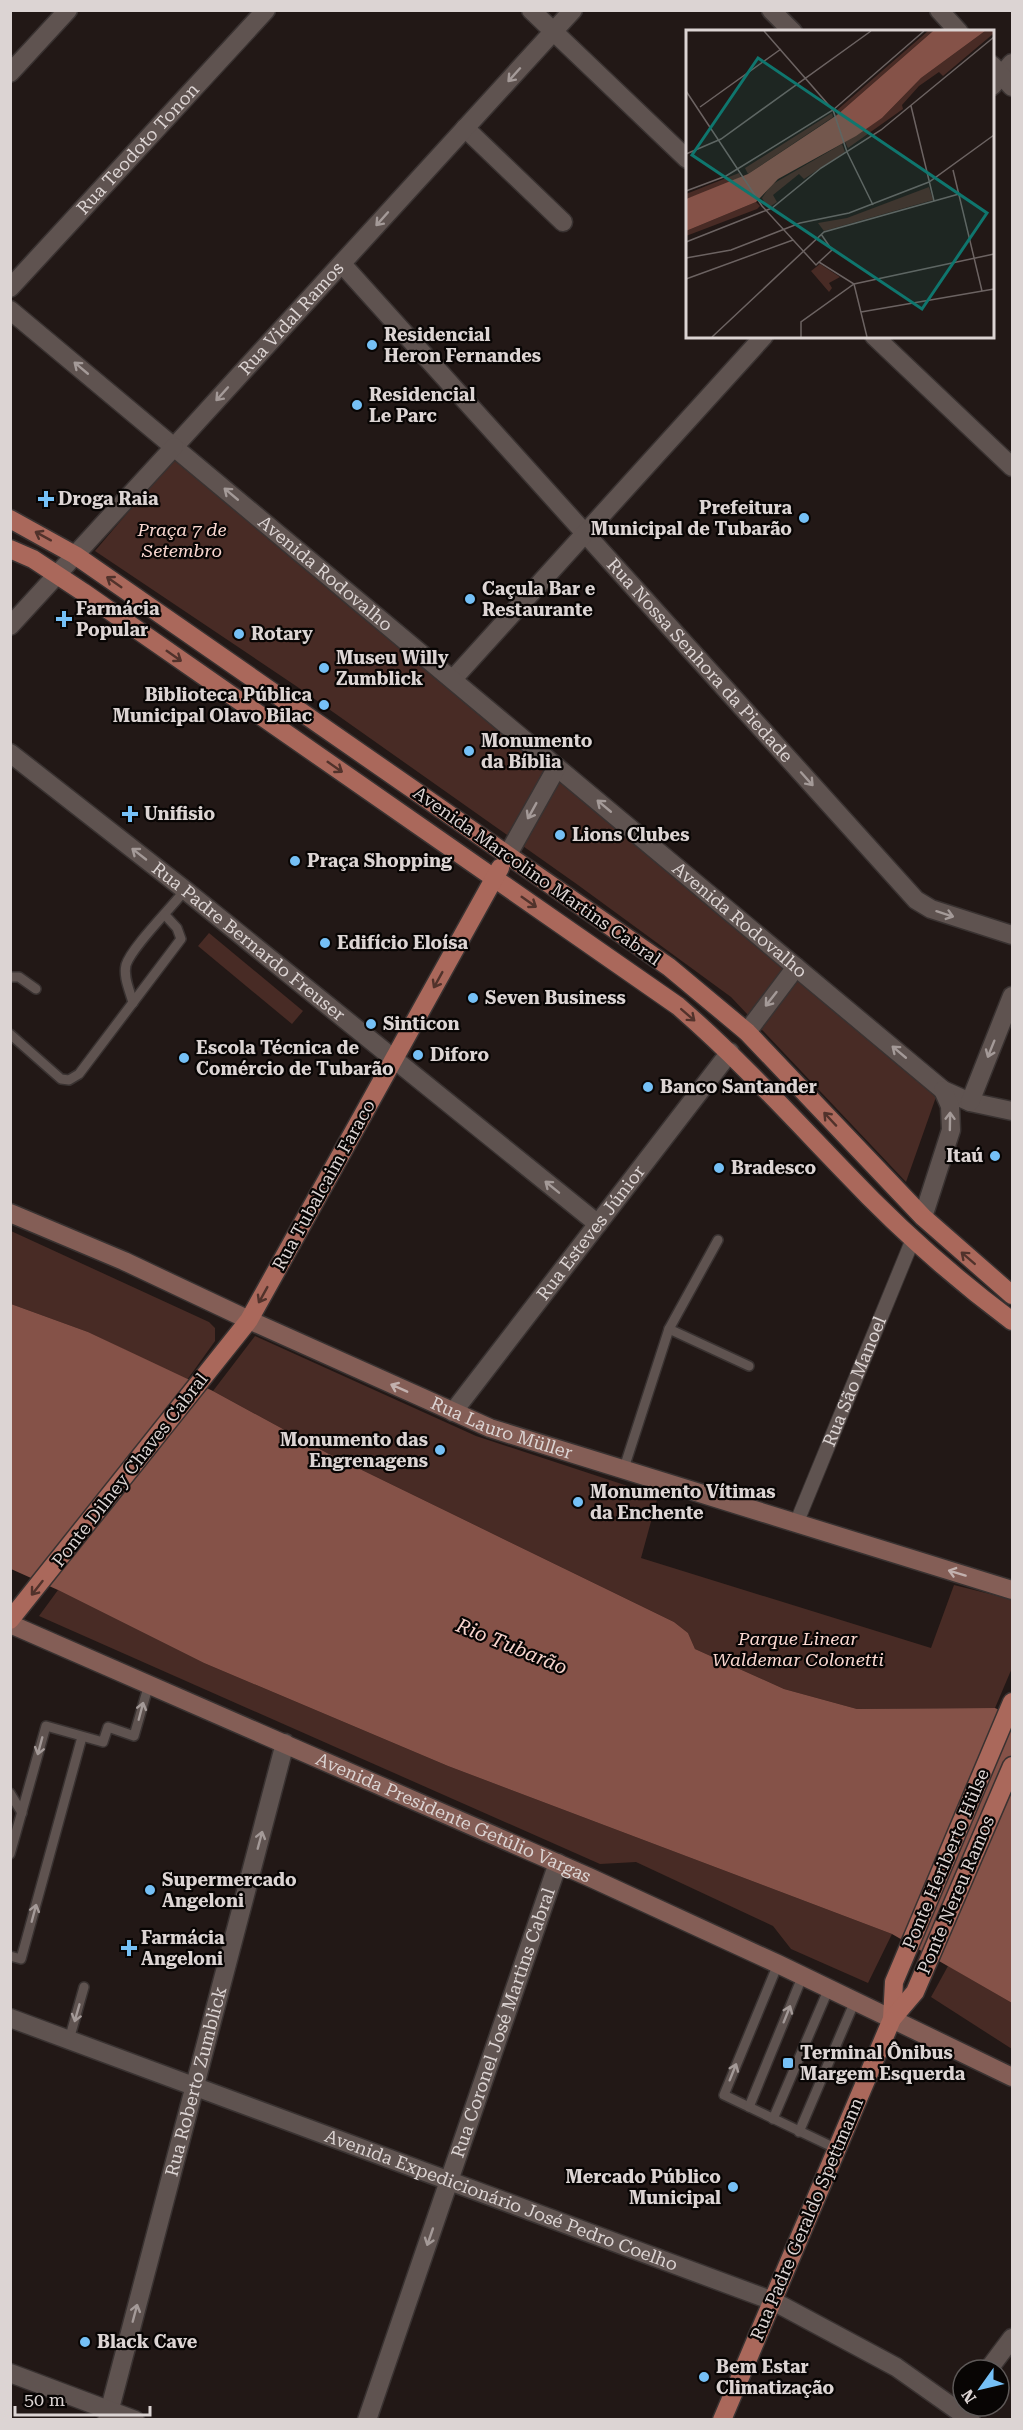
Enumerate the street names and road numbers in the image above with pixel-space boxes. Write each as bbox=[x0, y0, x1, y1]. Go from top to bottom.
street label: Rua Teodoto Tonon bbox=[72, 78, 203, 219]
street label: Rua Vidal Ramos bbox=[234, 257, 348, 379]
street label: Avenida Rodovalho bbox=[254, 511, 397, 635]
street label: Rua Nossa Senhora da Piedade bbox=[603, 554, 797, 766]
street label: Avenida Marcolino Martins Cabral bbox=[410, 782, 665, 970]
street label: Rua Padre Bernardo Freuser bbox=[148, 857, 349, 1025]
street label: Avenida Rodovalho bbox=[668, 857, 811, 982]
street label: Rua Tubalcaim Faraco bbox=[268, 1096, 379, 1274]
street label: Rua Esteves Júnior bbox=[532, 1161, 649, 1304]
street label: Rua São Manoel bbox=[818, 1313, 890, 1450]
street label: Ponte Dilney Chaves Cabral bbox=[47, 1368, 212, 1571]
street label: Rua Lauro Müller bbox=[428, 1392, 575, 1463]
street label: Avenida Presidente Getúlio Vargas bbox=[313, 1748, 595, 1887]
street label: Ponte Heriberto Hülse bbox=[898, 1765, 993, 1952]
street label: Ponte Nereu Ramos bbox=[913, 1813, 998, 1977]
street label: Rua Coronel José Martins Cabral bbox=[447, 1884, 559, 2160]
street label: Rua Roberto Zumblick bbox=[161, 1984, 231, 2179]
street label: Rua Padre Geraldo Spettmann bbox=[746, 2094, 867, 2343]
street label: Avenida Expedicionário José Pedro Coelho bbox=[322, 2125, 681, 2275]

